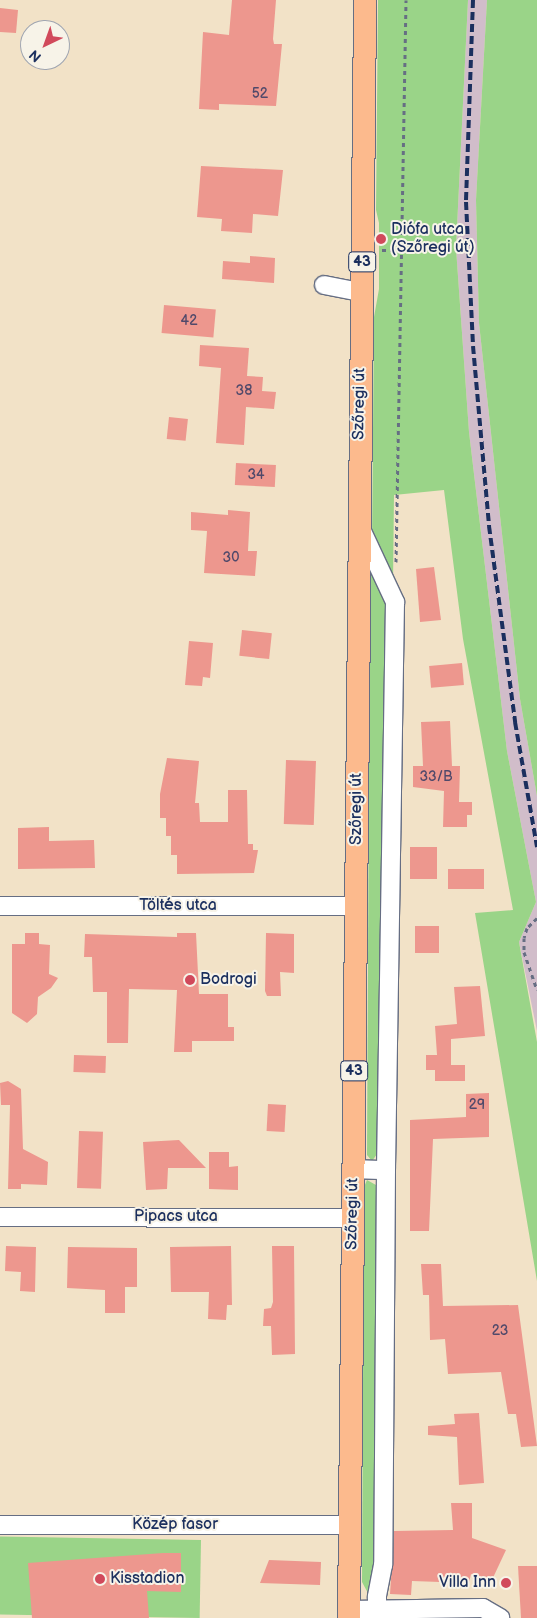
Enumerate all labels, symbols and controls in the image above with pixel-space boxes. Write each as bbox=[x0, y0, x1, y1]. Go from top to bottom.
north arrow bbox=[20, 20, 70, 70]
text: N bbox=[26, 46, 45, 66]
house number: 52 bbox=[252, 86, 268, 102]
place label: Diófa utca (Szőregi út) bbox=[391, 220, 475, 258]
marker: Diófa utca (Szőregi út) bbox=[375, 233, 387, 245]
road number: 43 bbox=[347, 250, 377, 274]
house number: 42 bbox=[181, 313, 197, 329]
street label: Szőregi út bbox=[350, 368, 370, 440]
house number: 38 bbox=[236, 383, 252, 399]
house number: 34 bbox=[247, 467, 265, 483]
house number: 30 bbox=[223, 550, 239, 566]
house number: 33/B bbox=[419, 769, 453, 785]
street label: Szőregi út bbox=[347, 773, 367, 845]
street label: Töltés utca bbox=[139, 896, 217, 916]
place label: Bodrogi bbox=[200, 970, 257, 990]
marker: Bodrogi bbox=[184, 974, 196, 986]
road number: 43 bbox=[339, 1058, 369, 1084]
house number: 29 bbox=[469, 1097, 485, 1113]
street label: Szőregi út bbox=[343, 1178, 363, 1250]
street label: Pipacs utca bbox=[134, 1207, 218, 1227]
house number: 23 bbox=[492, 1323, 508, 1339]
street label: Közép fasor bbox=[132, 1515, 218, 1535]
place label: Kisstadion bbox=[110, 1569, 184, 1589]
marker: Kisstadion bbox=[94, 1573, 106, 1585]
place label: Villa Inn bbox=[439, 1573, 496, 1593]
marker: Villa Inn bbox=[500, 1577, 512, 1589]

